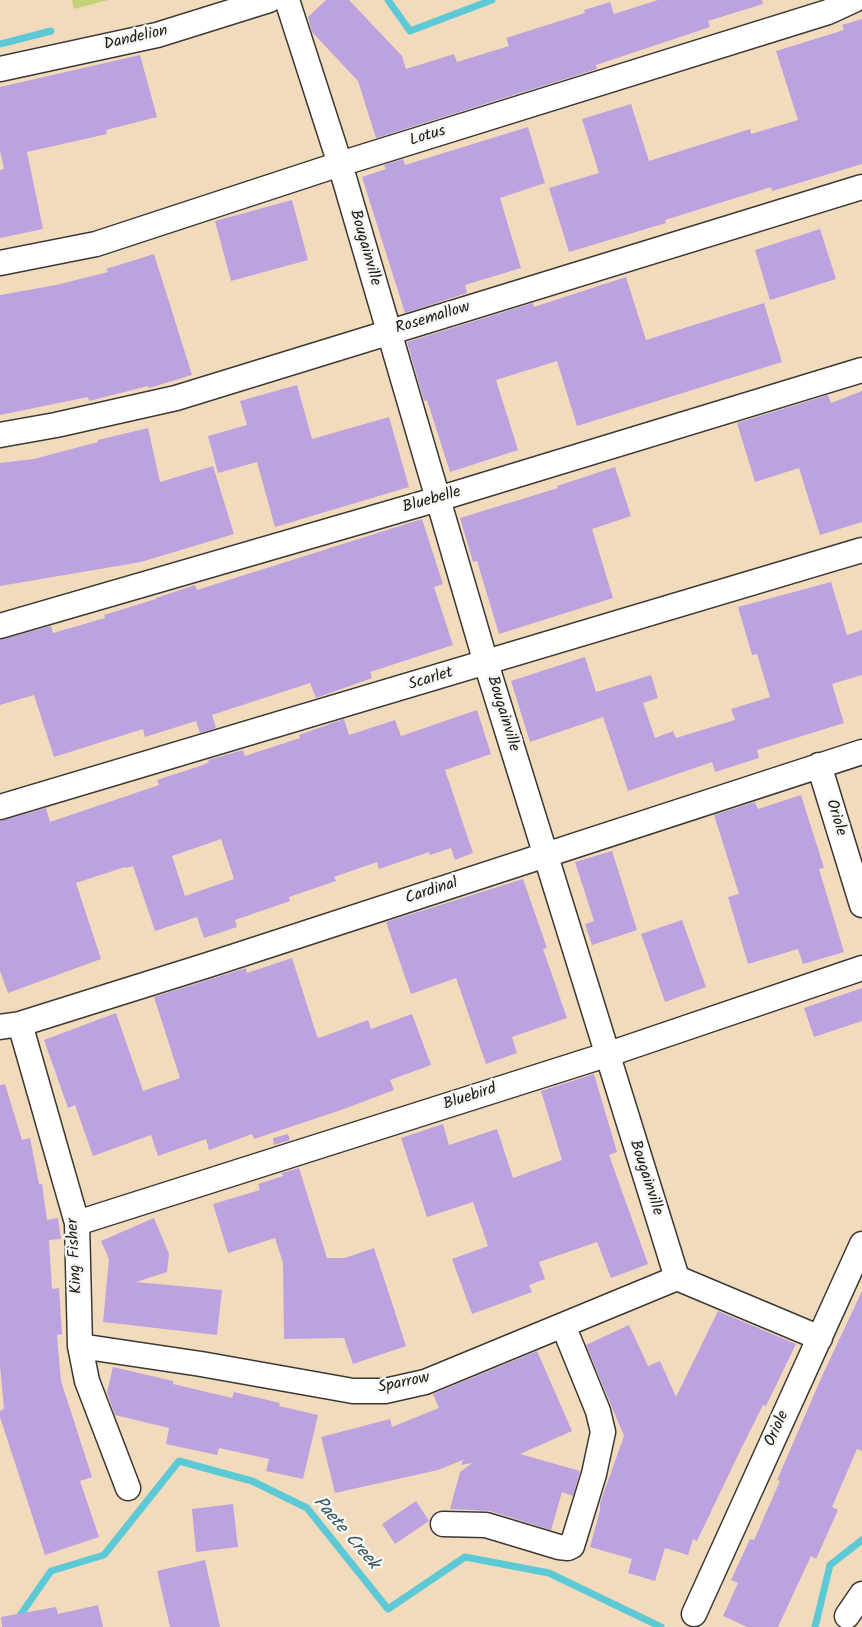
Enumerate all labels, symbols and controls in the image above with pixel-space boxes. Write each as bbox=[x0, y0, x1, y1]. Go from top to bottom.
street label: Dandelion bbox=[102, 22, 170, 56]
street label: Lotus bbox=[408, 122, 448, 152]
street label: Bougainville bbox=[344, 208, 384, 288]
street label: Rosemallow bbox=[394, 299, 472, 339]
street label: Bluebelle bbox=[401, 484, 463, 518]
street label: Scarlet bbox=[406, 664, 456, 696]
street label: Bougainville bbox=[481, 674, 523, 754]
street label: Oriole bbox=[820, 797, 850, 839]
street label: Cardinal bbox=[403, 875, 461, 909]
street label: Bluebird bbox=[441, 1080, 499, 1116]
street label: Bougainville bbox=[624, 1138, 666, 1218]
street label: King Fisher bbox=[64, 1218, 88, 1294]
street label: Sparrow bbox=[376, 1369, 432, 1399]
street label: Oriole bbox=[762, 1408, 794, 1450]
water label: Paete Creek bbox=[307, 1493, 383, 1575]

